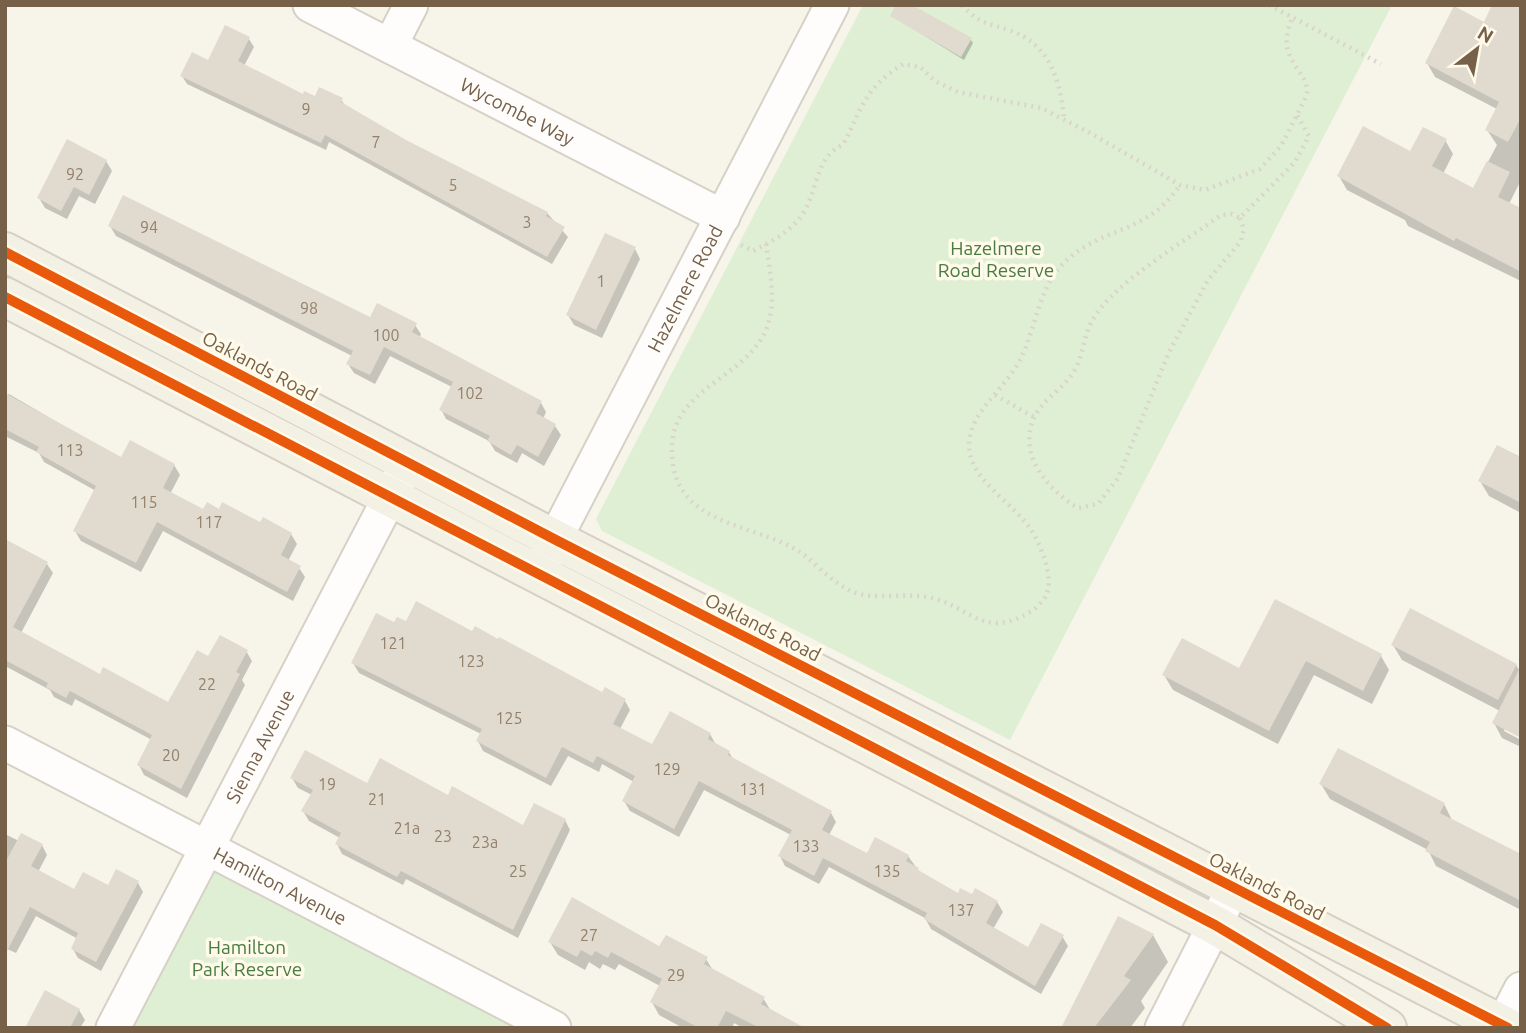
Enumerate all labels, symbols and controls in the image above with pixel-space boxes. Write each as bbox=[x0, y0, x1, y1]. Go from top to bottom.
north arrow bbox=[1442, 14, 1512, 84]
text: N bbox=[1474, 21, 1498, 48]
street label: Wycombe Way bbox=[457, 73, 578, 150]
house number: 9 bbox=[301, 100, 311, 118]
house number: 7 bbox=[371, 133, 381, 151]
house number: 92 bbox=[66, 165, 84, 183]
house number: 5 bbox=[448, 176, 458, 194]
house number: 3 bbox=[522, 213, 532, 231]
house number: 94 bbox=[140, 218, 158, 236]
street label: Hazelmere Road bbox=[643, 221, 727, 356]
park label: Hazelmere Road Reserve bbox=[938, 237, 1054, 281]
house number: 1 bbox=[596, 272, 606, 290]
house number: 98 bbox=[300, 299, 318, 317]
street label: Oaklands Road bbox=[199, 326, 321, 406]
house number: 100 bbox=[372, 326, 400, 344]
house number: 102 bbox=[456, 384, 484, 402]
house number: 113 bbox=[56, 441, 84, 459]
house number: 115 bbox=[130, 493, 158, 511]
house number: 117 bbox=[195, 513, 223, 531]
street label: Oaklands Road bbox=[701, 588, 825, 666]
house number: 121 bbox=[379, 634, 407, 652]
house number: 123 bbox=[457, 652, 485, 670]
house number: 22 bbox=[198, 675, 216, 693]
street label: Sienna Avenue bbox=[221, 686, 299, 807]
house number: 125 bbox=[495, 709, 523, 727]
house number: 20 bbox=[162, 746, 180, 764]
house number: 129 bbox=[653, 760, 681, 778]
house number: 19 bbox=[318, 775, 336, 793]
house number: 131 bbox=[739, 780, 767, 798]
house number: 21 bbox=[368, 790, 386, 808]
house number: 21a bbox=[394, 819, 420, 837]
house number: 23 bbox=[434, 827, 452, 845]
house number: 23a bbox=[472, 833, 498, 851]
house number: 133 bbox=[792, 837, 820, 855]
street label: Hamilton Avenue bbox=[210, 842, 350, 929]
street label: Oaklands Road bbox=[1205, 847, 1329, 925]
house number: 25 bbox=[509, 862, 527, 880]
house number: 135 bbox=[873, 862, 901, 880]
house number: 137 bbox=[947, 901, 975, 919]
house number: 27 bbox=[580, 926, 598, 944]
park label: Hamilton Park Reserve bbox=[192, 936, 302, 980]
house number: 29 bbox=[667, 966, 685, 984]

